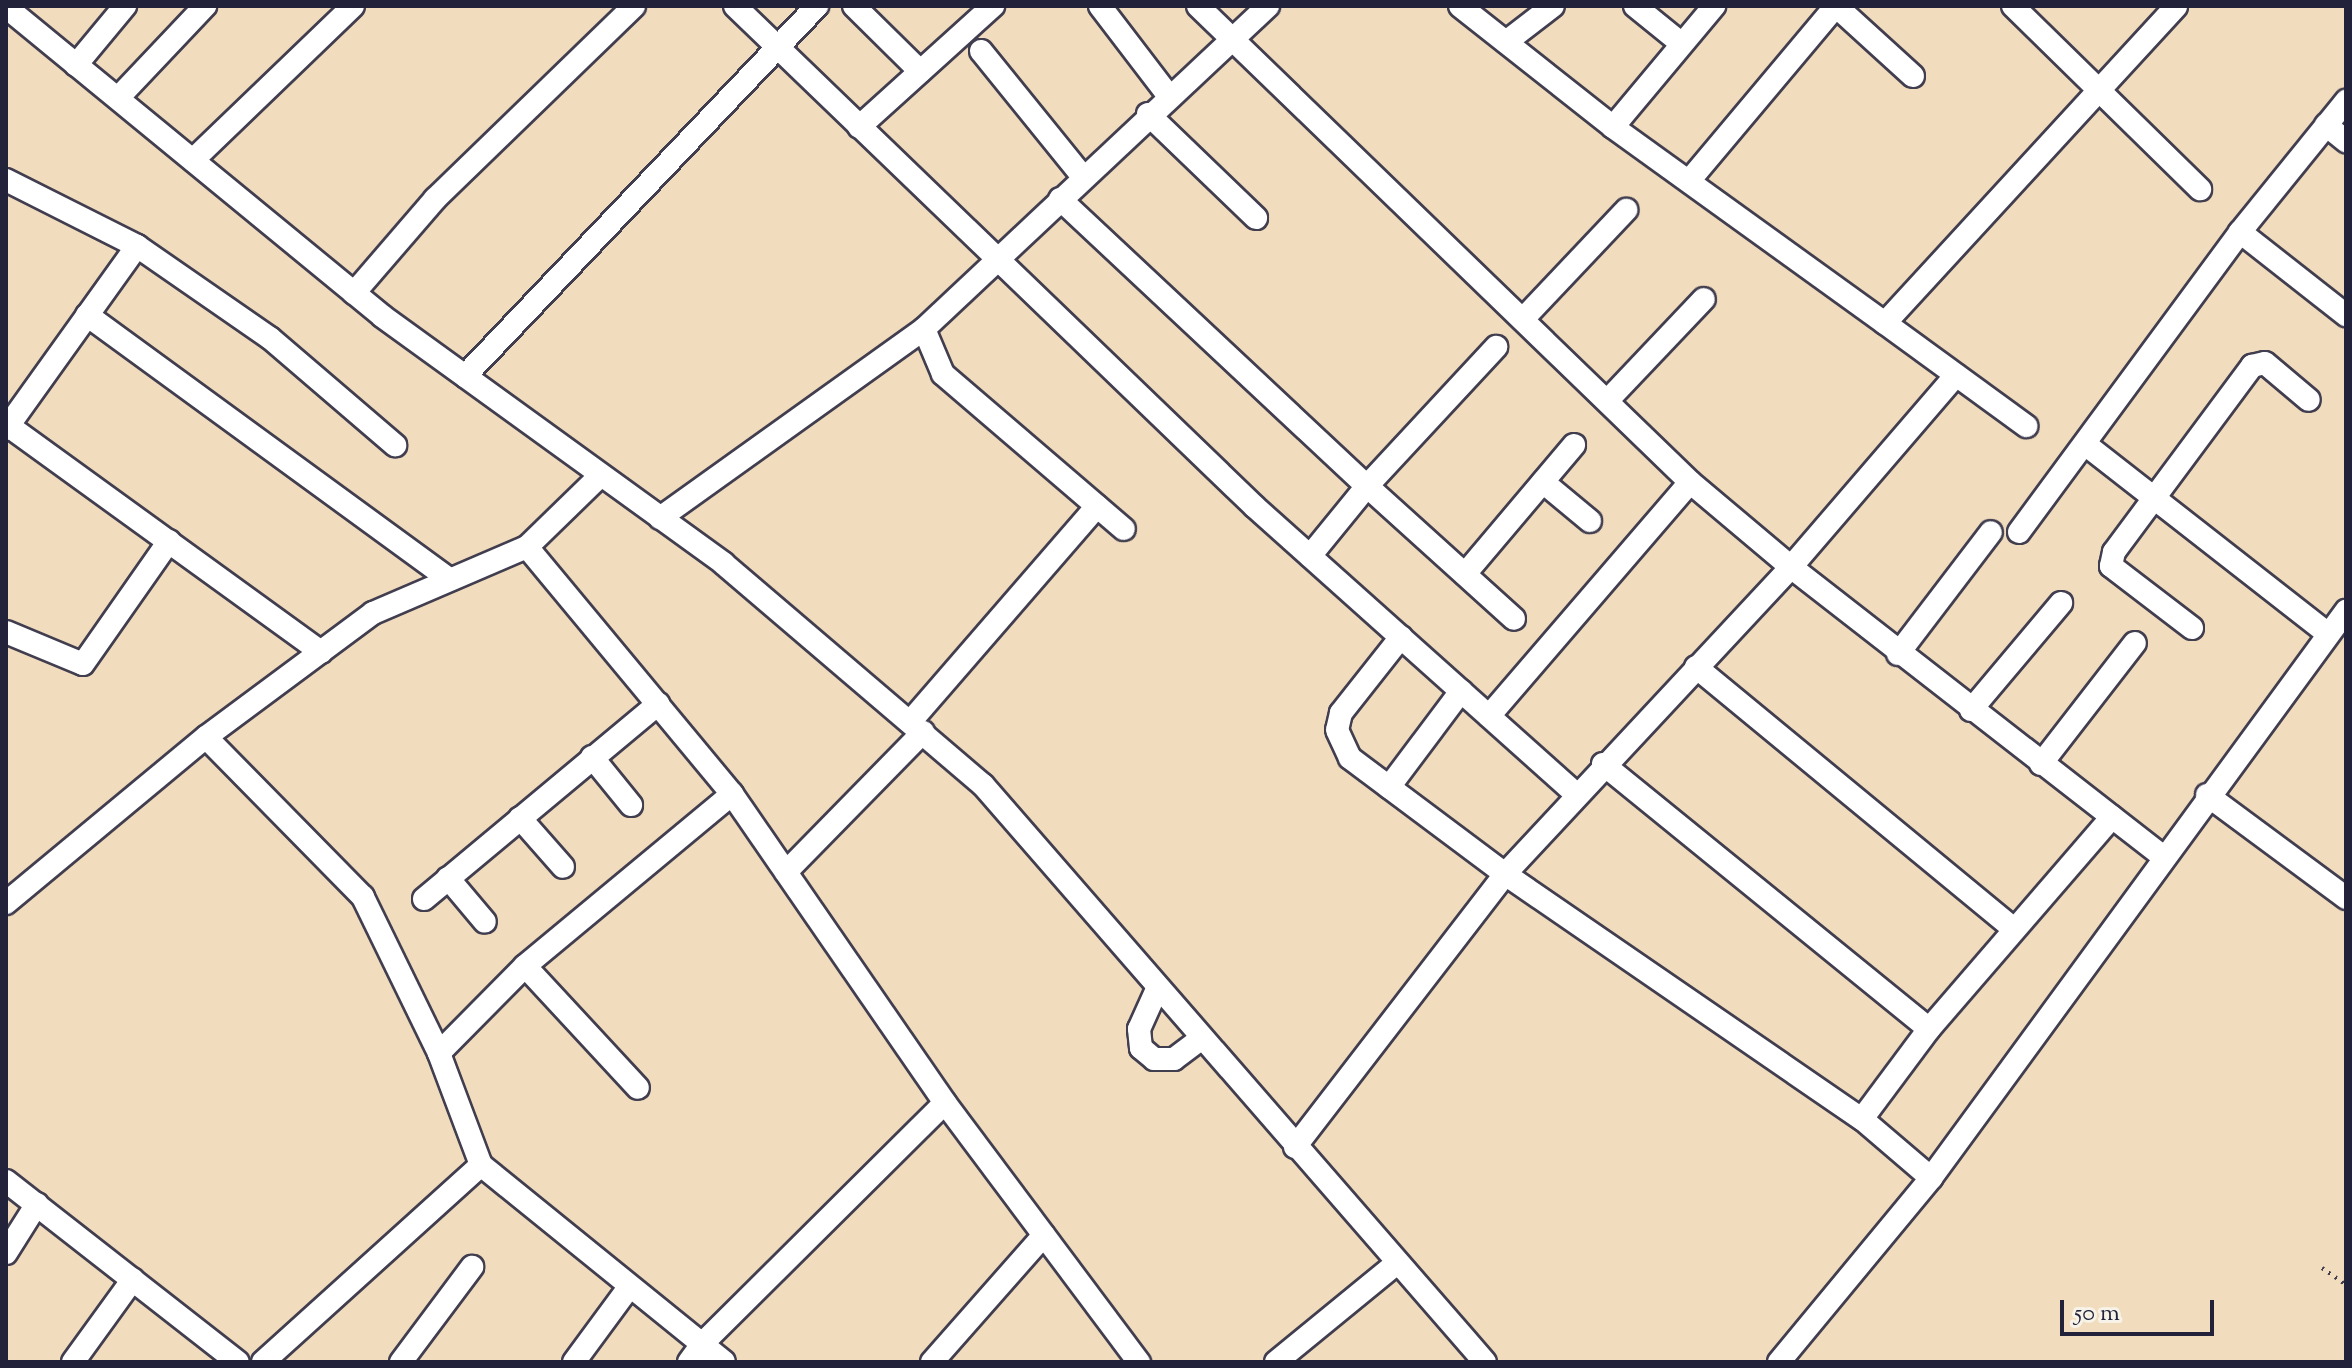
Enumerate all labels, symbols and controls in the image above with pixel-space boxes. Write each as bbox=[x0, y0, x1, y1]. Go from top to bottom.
scale bar bbox=[2064, 1284, 2218, 1334]
text: 50 m bbox=[2074, 1297, 2120, 1331]

